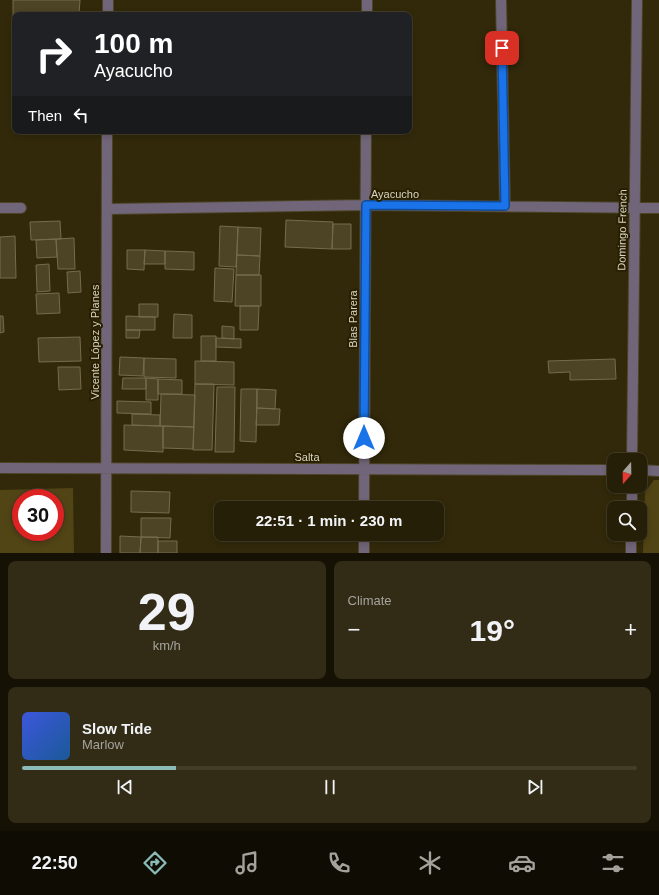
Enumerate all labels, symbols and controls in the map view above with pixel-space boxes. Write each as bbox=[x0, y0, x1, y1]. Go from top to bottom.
icon: right bbox=[28, 28, 80, 80]
text: 100 m bbox=[94, 28, 173, 59]
pin bbox=[485, 31, 519, 65]
icon: arrive bbox=[491, 37, 513, 59]
text: Ayacucho bbox=[94, 61, 173, 81]
icon: left bbox=[70, 104, 92, 126]
text: Then bbox=[28, 107, 62, 124]
street label: Ayacucho bbox=[371, 188, 419, 200]
street label: Domingo French bbox=[615, 189, 629, 271]
street label: Vicente López y Planes bbox=[89, 284, 101, 399]
street label: Blas Parera bbox=[347, 289, 359, 348]
position arrow bbox=[343, 417, 385, 459]
street label: Salta bbox=[294, 451, 320, 463]
north arrow bbox=[607, 453, 647, 493]
map controls bbox=[607, 453, 647, 541]
speed limit sign: 30 bbox=[12, 489, 64, 541]
button: search bbox=[607, 501, 647, 541]
text: 22:51 · 1 min · 230 m bbox=[256, 512, 402, 529]
text: 29 bbox=[138, 583, 196, 641]
text: Climate bbox=[348, 593, 392, 608]
text: 19° bbox=[470, 614, 515, 647]
text: − bbox=[348, 617, 360, 642]
text: + bbox=[624, 617, 637, 642]
text: km/h bbox=[153, 638, 181, 653]
text: Slow Tide bbox=[82, 720, 152, 737]
text: Marlow bbox=[82, 737, 124, 752]
icon: previous bbox=[114, 776, 136, 798]
icon: pause bbox=[319, 776, 341, 798]
icon: next bbox=[524, 776, 546, 798]
icon: directions bbox=[141, 849, 169, 877]
icon: music bbox=[233, 849, 261, 877]
icon: phone bbox=[325, 849, 353, 877]
icon: climate bbox=[416, 849, 444, 877]
icon: car bbox=[508, 849, 536, 877]
icon: filters bbox=[599, 849, 627, 877]
text: 22:50 bbox=[32, 853, 78, 873]

